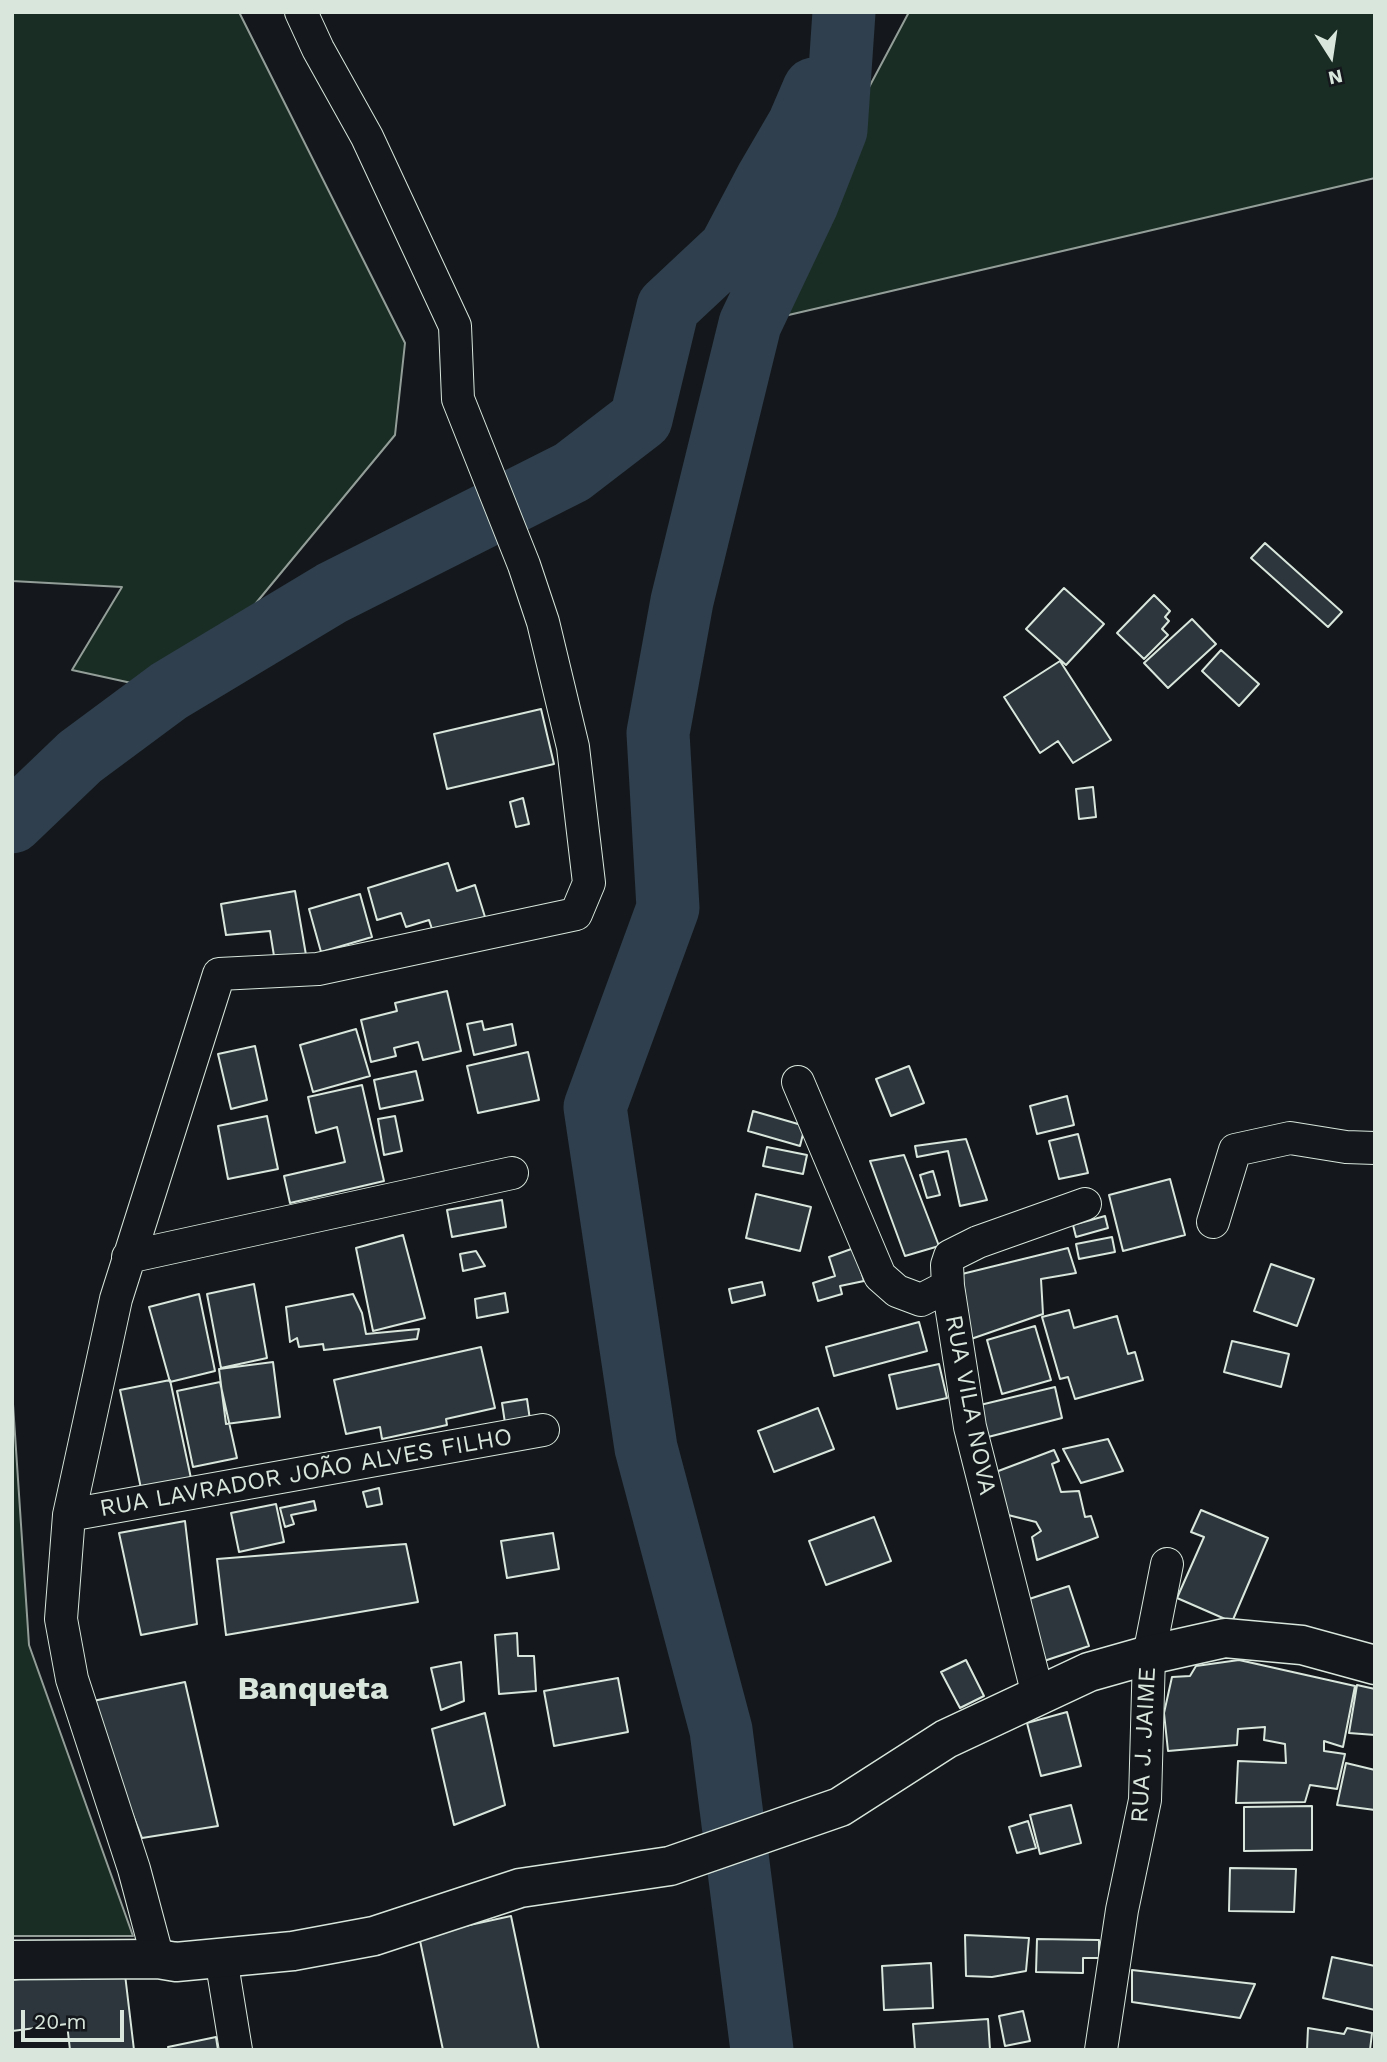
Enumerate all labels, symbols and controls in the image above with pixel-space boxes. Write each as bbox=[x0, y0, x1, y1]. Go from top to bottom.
north arrow bbox=[1296, 21, 1366, 91]
text: N bbox=[1326, 64, 1345, 90]
street label: RUA VILA NOVA bbox=[938, 1313, 1002, 1497]
street label: RUA LAVRADOR JOÃO ALVES FILHO bbox=[98, 1423, 514, 1523]
street label: RUA J. JAIME bbox=[1126, 1666, 1162, 1824]
district label: Banqueta bbox=[237, 1671, 389, 1709]
scale bar bbox=[24, 1996, 128, 2040]
text: 20 m bbox=[34, 2009, 86, 2034]

